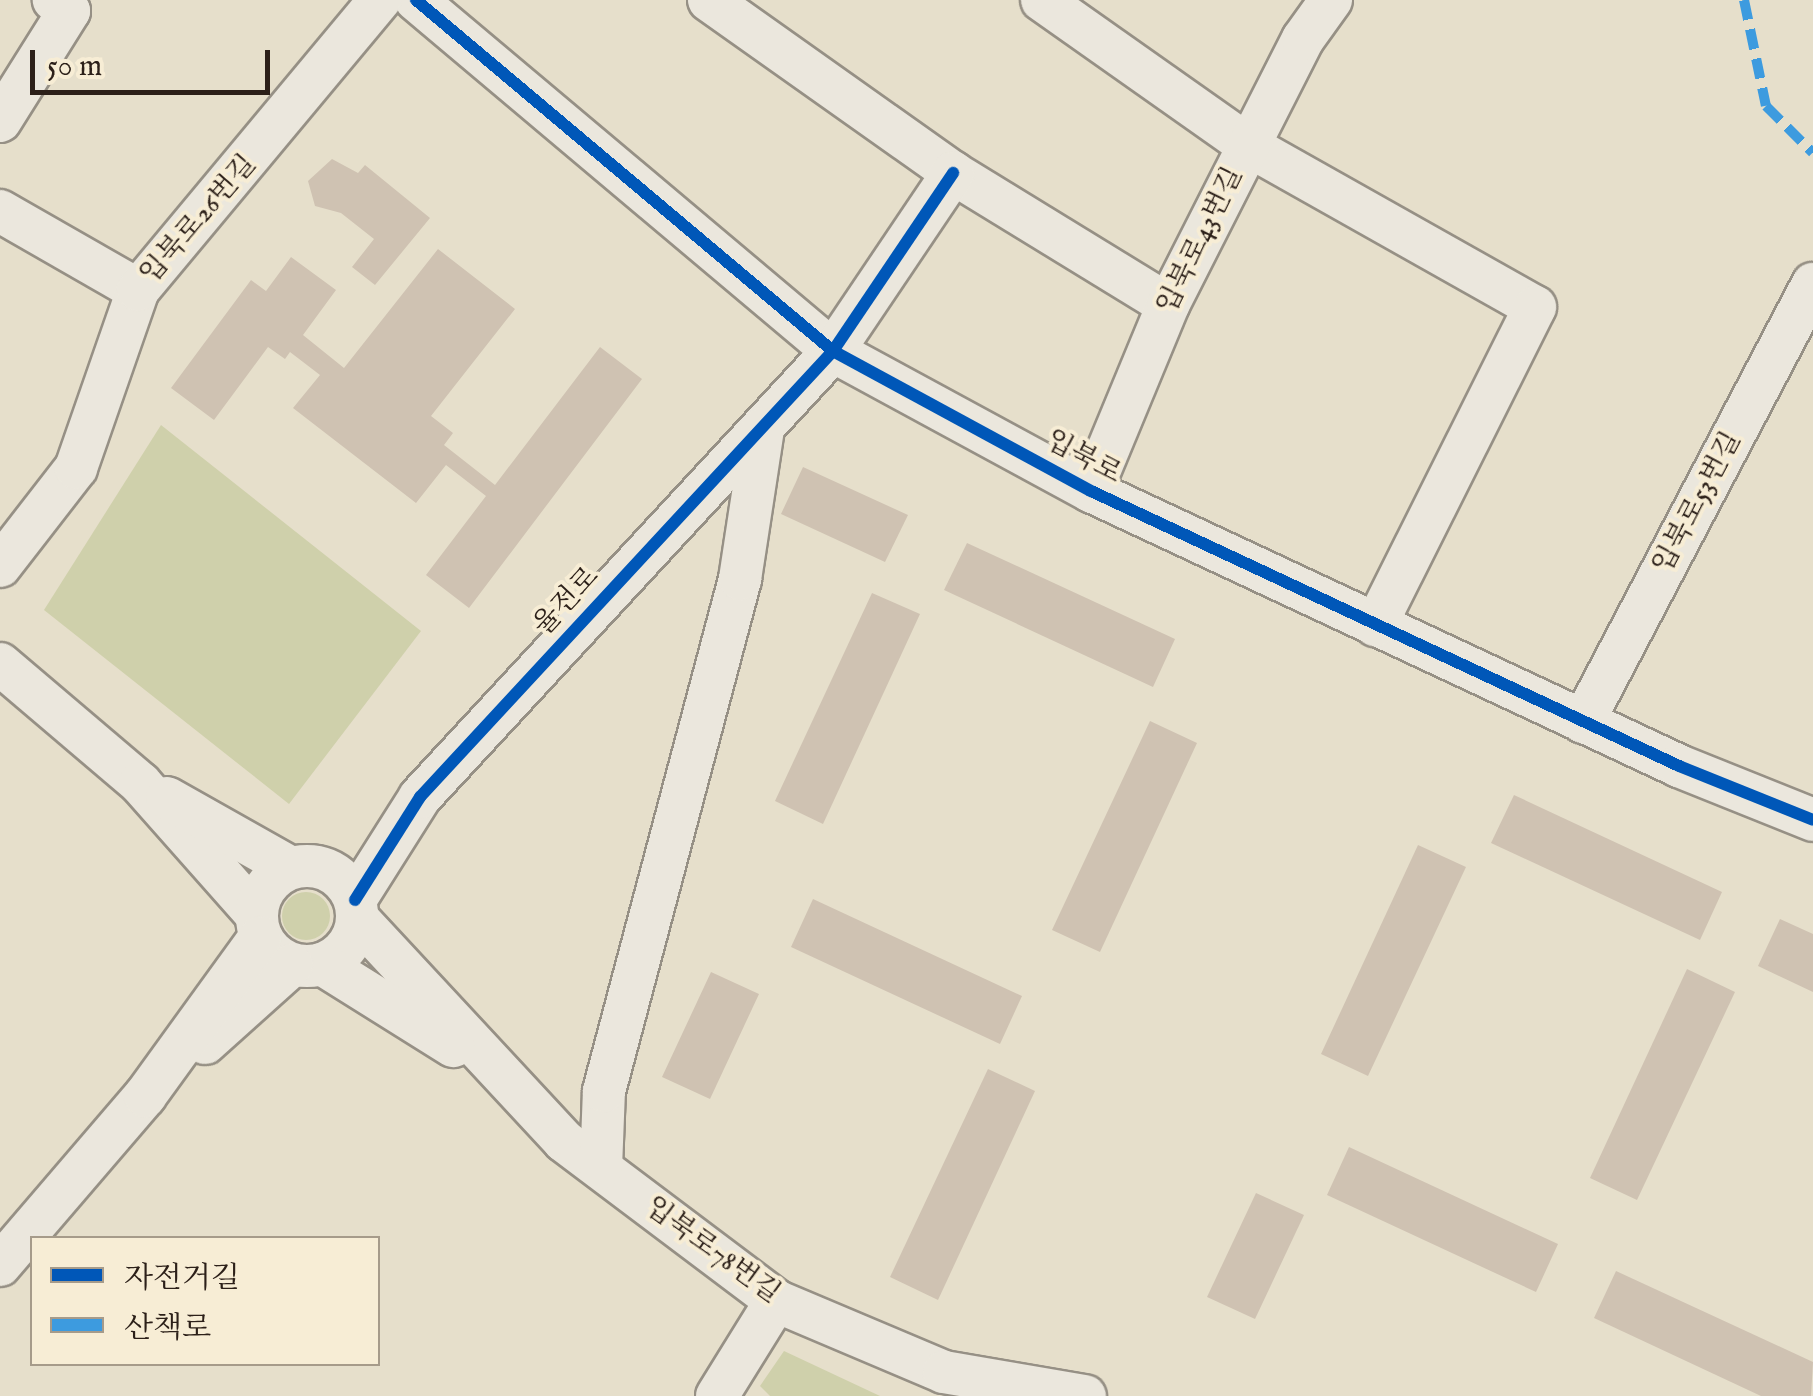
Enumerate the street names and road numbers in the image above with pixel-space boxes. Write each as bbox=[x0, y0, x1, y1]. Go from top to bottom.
street label: 입북로26번길 bbox=[134, 149, 264, 291]
street label: 입북로43번길 bbox=[1151, 162, 1251, 320]
street label: 입북로 bbox=[1039, 424, 1127, 492]
street label: 입북로53번길 bbox=[1647, 426, 1749, 580]
street label: 율전로 bbox=[527, 561, 607, 643]
street label: 입북로78번길 bbox=[638, 1191, 786, 1311]

